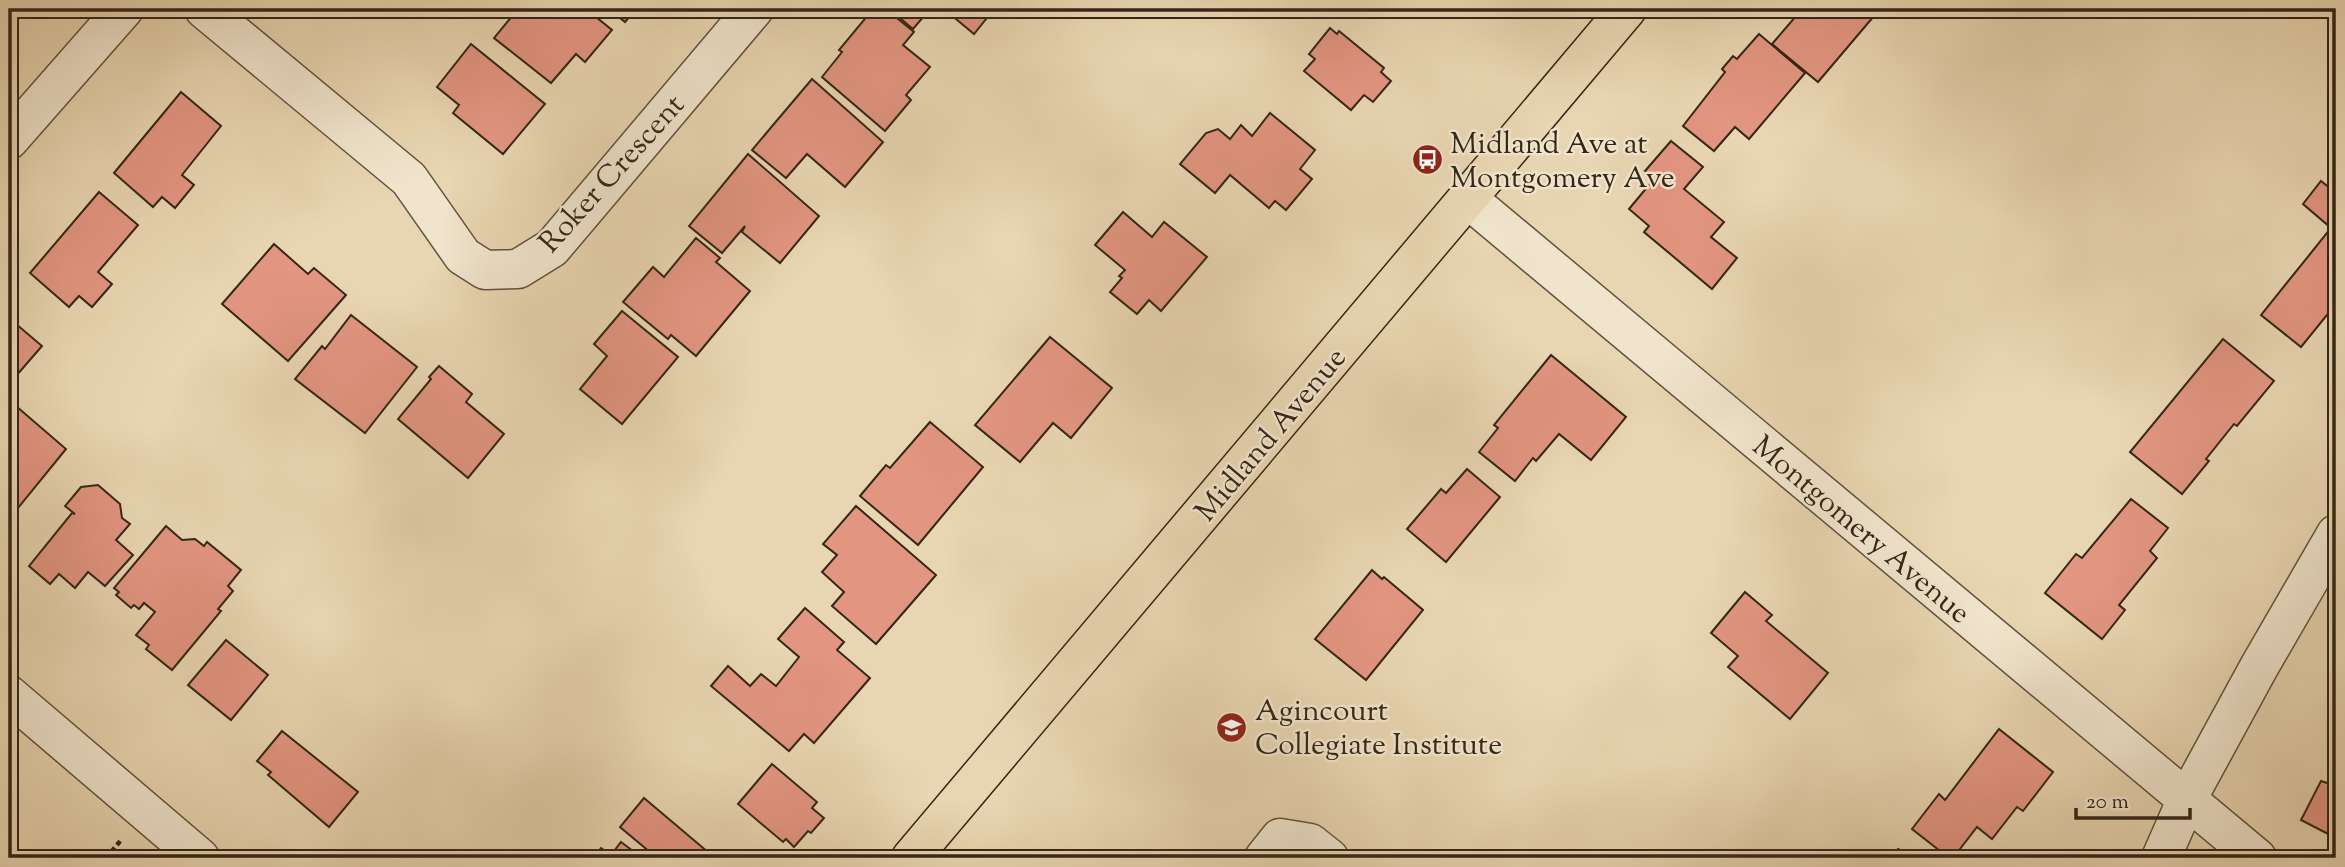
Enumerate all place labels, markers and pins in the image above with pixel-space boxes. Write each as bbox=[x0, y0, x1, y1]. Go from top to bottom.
place label: Midland Ave at Montgomery Ave bbox=[1450, 124, 1675, 201]
bus stop icon: Midland Ave at Montgomery Ave bbox=[1410, 143, 1444, 177]
place label: Agincourt Collegiate Institute bbox=[1255, 691, 1502, 768]
school or university icon: Agincourt Collegiate Institute bbox=[1215, 710, 1249, 744]

